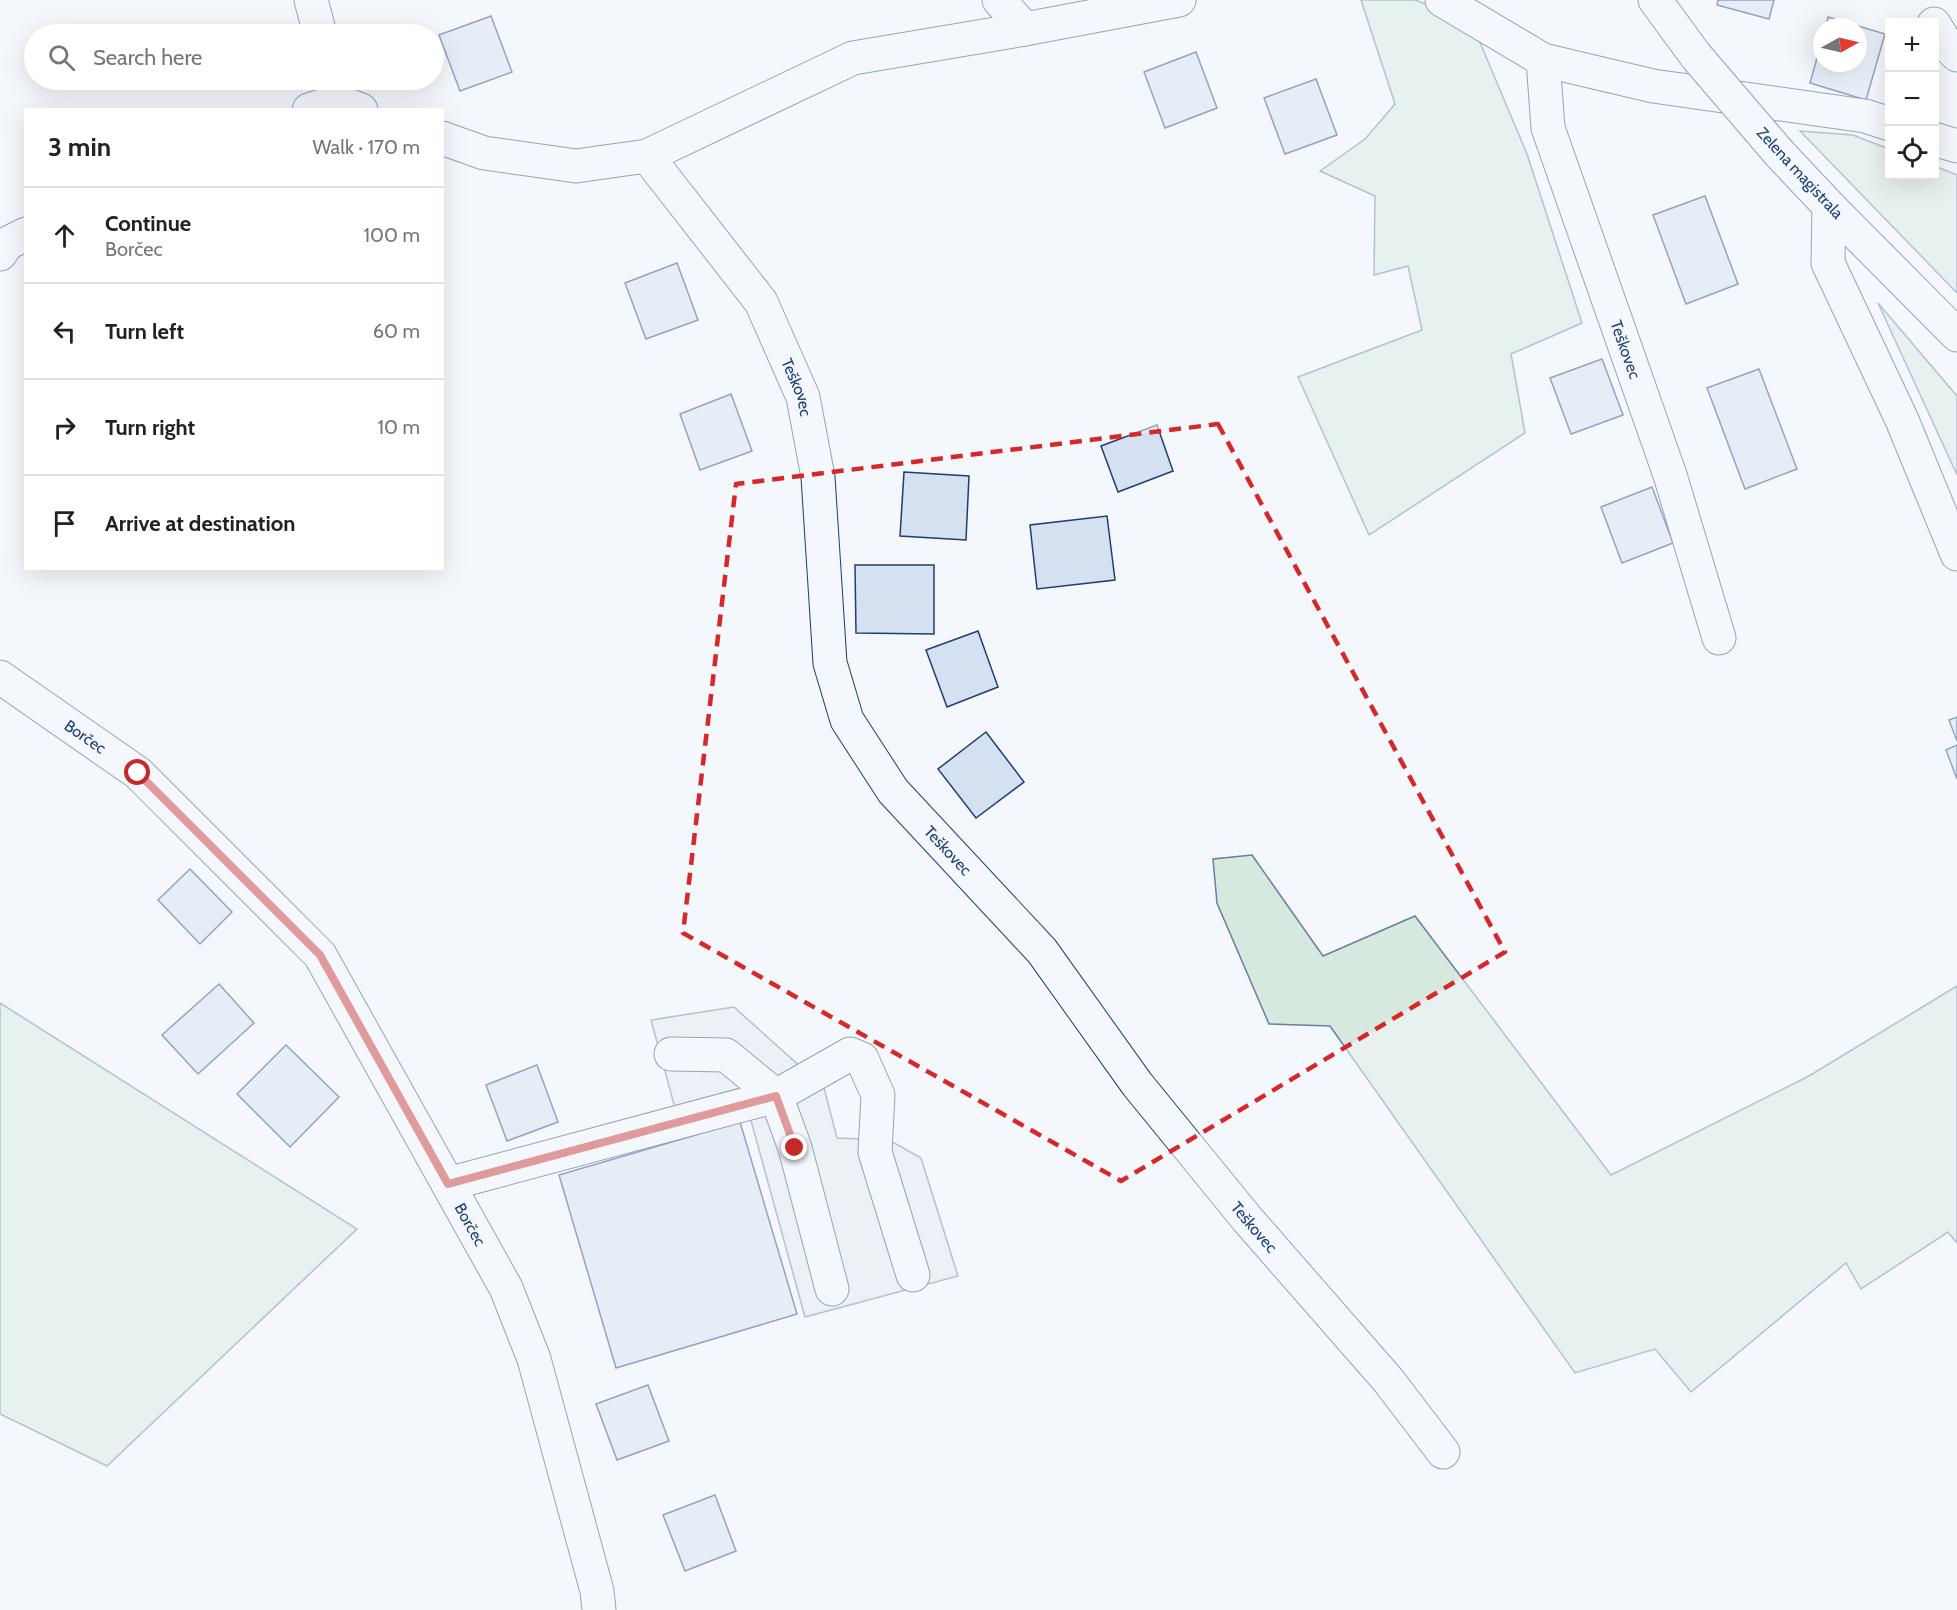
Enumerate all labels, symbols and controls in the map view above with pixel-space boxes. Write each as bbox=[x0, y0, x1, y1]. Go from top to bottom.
north arrow bbox=[1813, 18, 1867, 72]
map controls bbox=[1885, 18, 1939, 180]
button: + bbox=[1885, 18, 1939, 72]
search box bbox=[24, 24, 444, 90]
icon: search bbox=[45, 41, 78, 74]
text: Search here bbox=[93, 44, 202, 71]
button: − bbox=[1885, 72, 1939, 126]
street label: Zelena magistrala bbox=[1753, 123, 1847, 223]
button: locate bbox=[1885, 126, 1939, 180]
text: 3 min bbox=[48, 131, 111, 163]
text: Walk · 170 m bbox=[312, 135, 420, 159]
text: Continue bbox=[105, 210, 191, 237]
icon: ahead bbox=[48, 219, 81, 252]
text: 100 m bbox=[364, 223, 420, 247]
text: Borčec bbox=[105, 237, 163, 261]
icon: left bbox=[48, 315, 81, 348]
text: Turn left bbox=[105, 318, 184, 345]
street label: Teškovec bbox=[1607, 318, 1645, 381]
text: 60 m bbox=[373, 319, 420, 343]
street label: Teškovec bbox=[778, 355, 816, 418]
icon: right bbox=[48, 411, 81, 444]
text: Turn right bbox=[105, 414, 195, 441]
text: 10 m bbox=[377, 415, 420, 439]
icon: arrive bbox=[48, 507, 81, 540]
text: Arrive at destination bbox=[105, 510, 295, 537]
street label: Borčec bbox=[61, 715, 110, 757]
route start bbox=[124, 759, 150, 785]
street label: Teškovec bbox=[921, 822, 976, 879]
route end bbox=[781, 1134, 807, 1160]
street label: Teškovec bbox=[1227, 1198, 1281, 1256]
street label: Borčec bbox=[451, 1200, 490, 1249]

